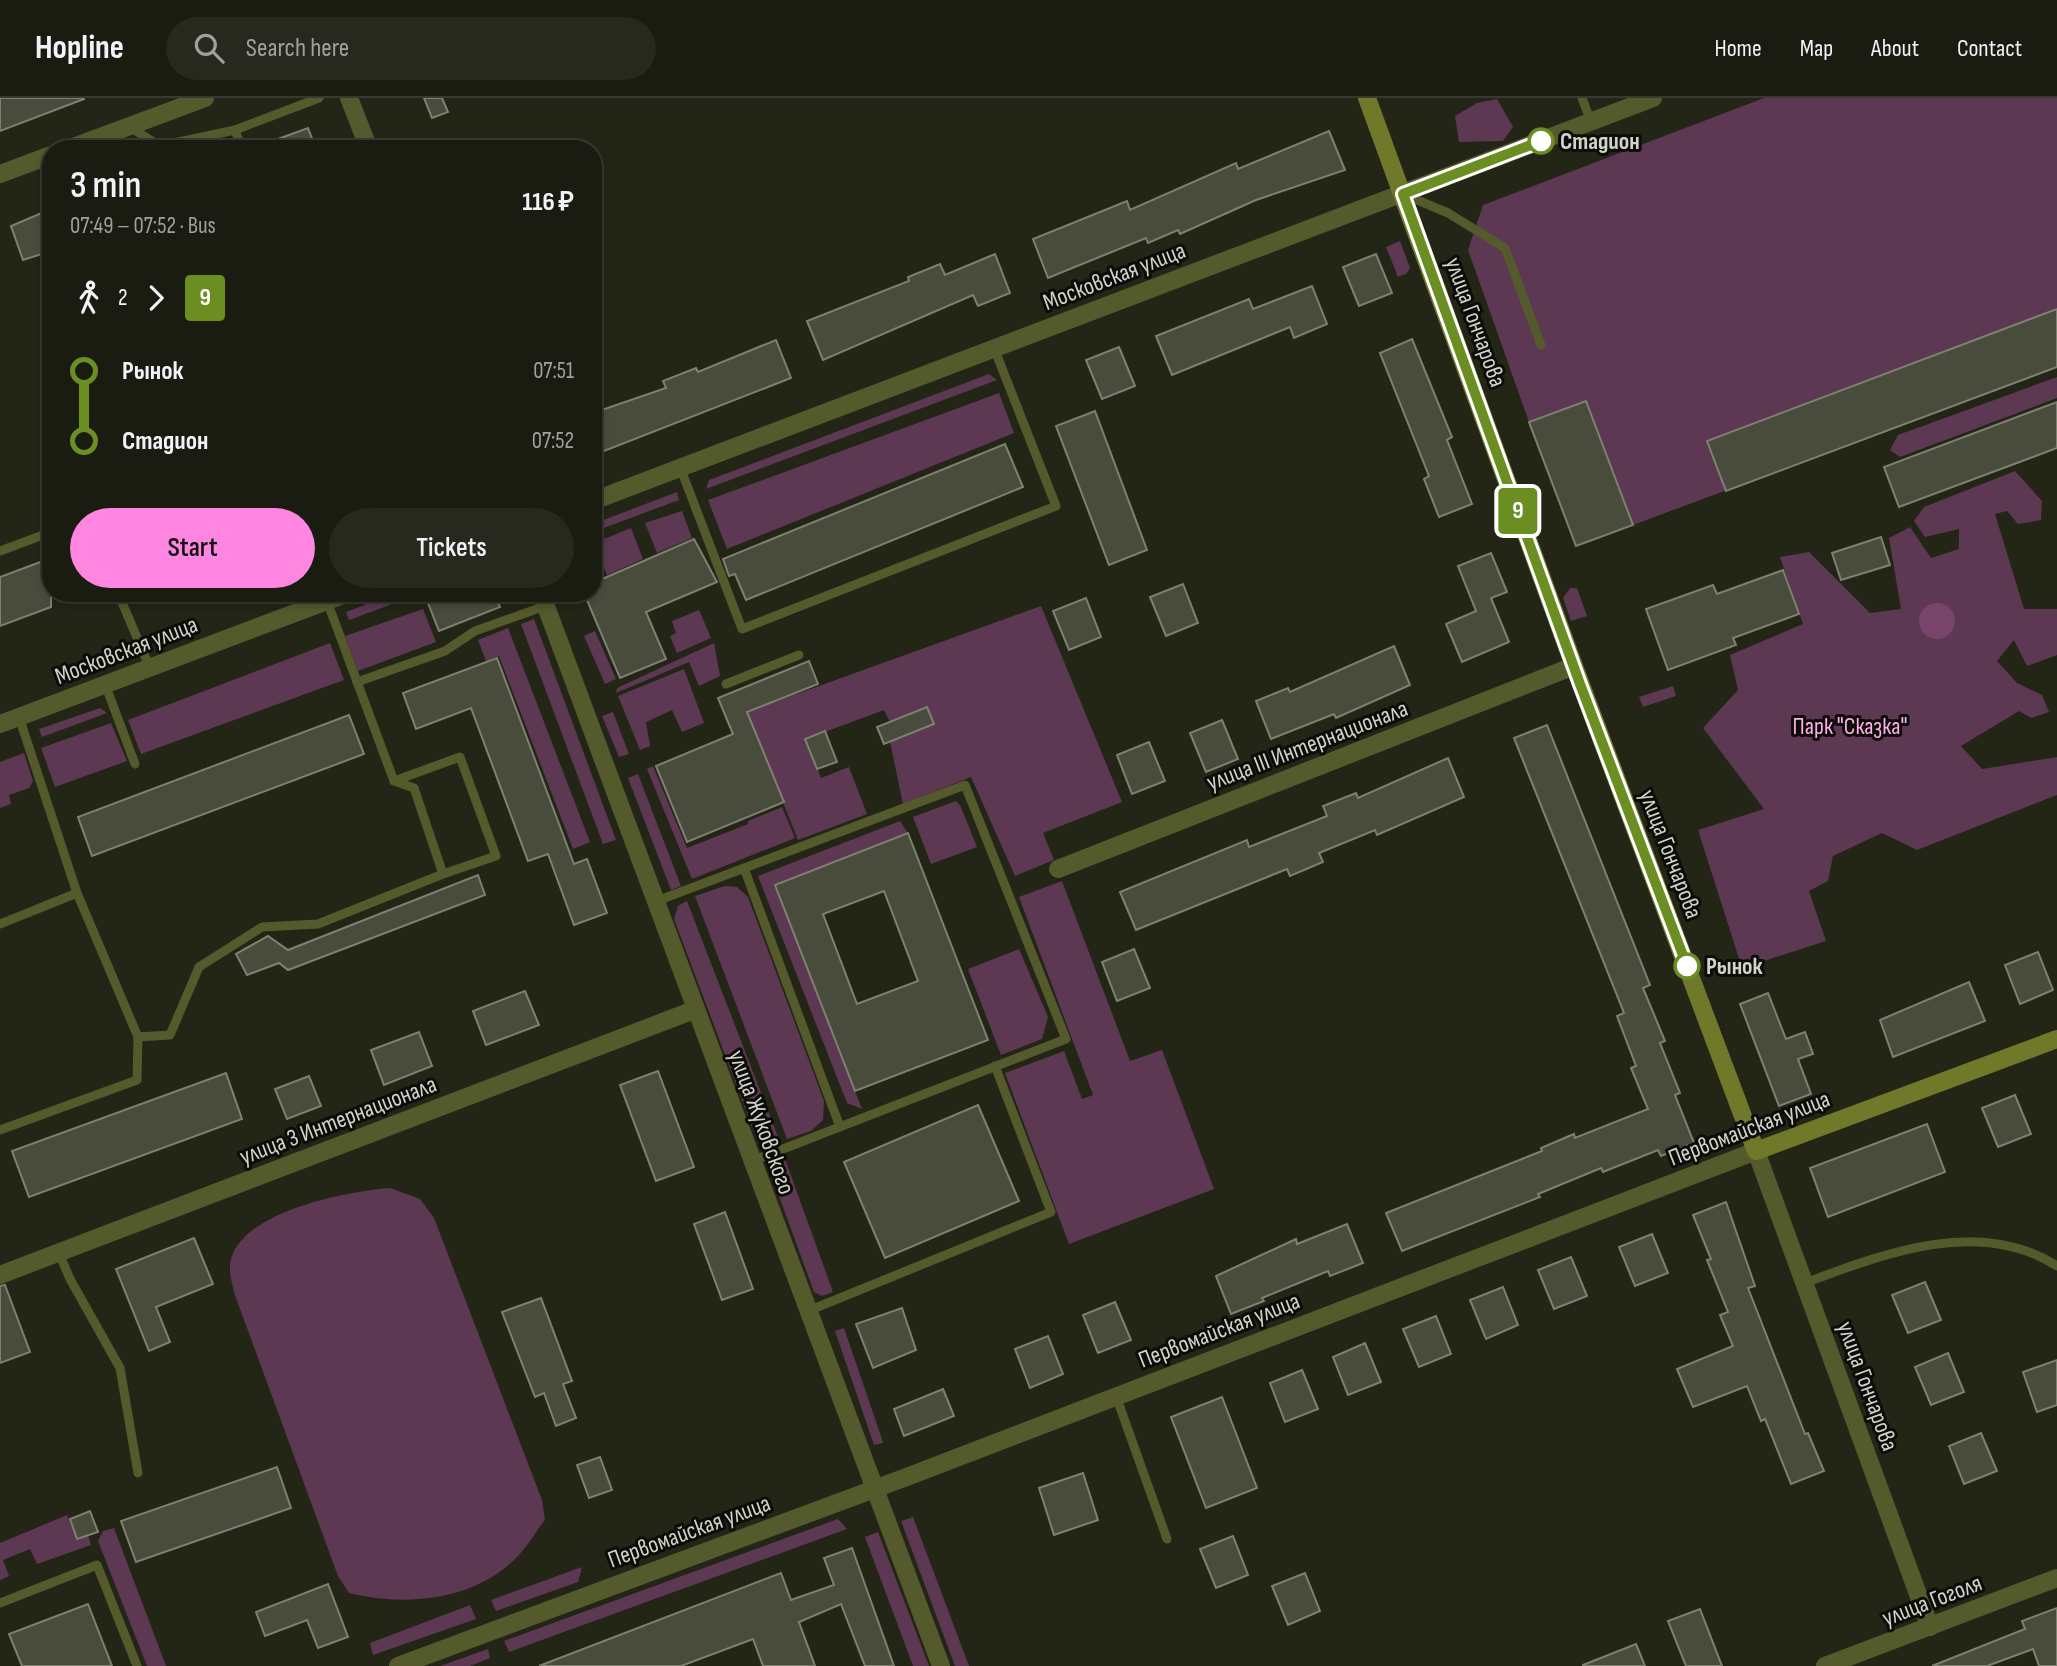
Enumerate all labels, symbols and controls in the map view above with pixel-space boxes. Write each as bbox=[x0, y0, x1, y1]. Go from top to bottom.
search box bbox=[166, 17, 656, 80]
text: Hopline bbox=[35, 28, 124, 68]
icon: search bbox=[190, 29, 228, 67]
text: Search here bbox=[246, 33, 349, 64]
text: Home bbox=[1714, 34, 1762, 63]
text: Map bbox=[1800, 34, 1833, 63]
text: About bbox=[1871, 34, 1919, 63]
text: Contact bbox=[1957, 34, 2022, 63]
place label: Стадион bbox=[1560, 127, 1640, 156]
marker: Стадион bbox=[1528, 128, 1554, 154]
text: 3 min bbox=[70, 163, 141, 208]
text: 116 ₽ bbox=[522, 187, 574, 218]
text: 07:49 – 07:52 · Bus bbox=[70, 212, 216, 240]
street label: Московская улица bbox=[1039, 236, 1190, 317]
street label: улица Гончарова bbox=[1439, 253, 1512, 391]
icon: walk bbox=[70, 279, 108, 317]
icon: forward bbox=[137, 279, 175, 317]
text: 9 bbox=[199, 283, 211, 312]
text: 2 bbox=[118, 284, 127, 312]
text: Рынок bbox=[122, 356, 183, 387]
text: 07:51 bbox=[533, 357, 574, 385]
text: Стадион bbox=[122, 426, 208, 457]
text: 07:52 bbox=[532, 427, 574, 455]
line badge: 9 bbox=[1495, 488, 1541, 534]
text: 9 bbox=[1512, 496, 1524, 525]
button: Start bbox=[70, 508, 315, 588]
button: Tickets bbox=[329, 508, 574, 588]
street label: Московская улица bbox=[51, 610, 202, 691]
street label: улица III Интернационала bbox=[1203, 694, 1412, 797]
park label: Парк "Сказка" bbox=[1793, 712, 1907, 741]
street label: улица Гончарова bbox=[1633, 786, 1708, 923]
place label: Рынок bbox=[1706, 952, 1764, 981]
marker: Рынок bbox=[1674, 953, 1700, 979]
street label: улица Жуковского bbox=[722, 1046, 801, 1198]
street label: улица 3 Интернационала bbox=[236, 1070, 441, 1171]
street label: Первомайская улица bbox=[1664, 1084, 1834, 1173]
street label: Первомайская улица bbox=[1134, 1286, 1304, 1375]
street label: улица Гончарова bbox=[1831, 1317, 1904, 1455]
street label: Первомайская улица bbox=[604, 1489, 774, 1574]
street label: улица Гоголя bbox=[1878, 1568, 1986, 1633]

